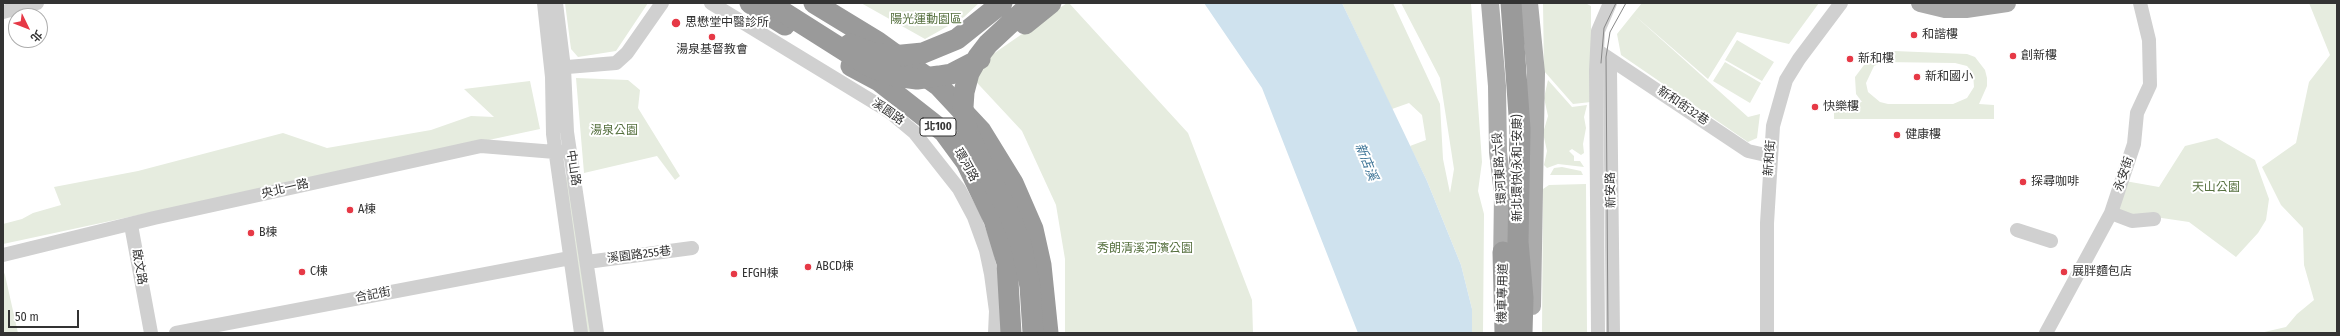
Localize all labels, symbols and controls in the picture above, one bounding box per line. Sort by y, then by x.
north arrow [8,8,48,48]
park label: 陽光運動園區 [890,13,962,27]
place label: 思懋堂中醫診所 [685,16,769,30]
marker: 思懋堂中醫診所 [670,17,682,29]
text: 北 [28,27,45,44]
place label: 和諧樓 [1922,28,1958,42]
marker: 和諧樓 [1909,30,1919,40]
marker: 湯泉基督教會 [707,32,717,42]
place label: 湯泉基督教會 [676,43,748,57]
place label: 創新樓 [2021,49,2057,63]
marker: 創新樓 [2008,51,2018,61]
place label: 新和樓 [1858,52,1894,66]
marker: 新和樓 [1845,54,1855,64]
place label: 新和國小 [1925,70,1973,84]
marker: 新和國小 [1912,72,1922,82]
street label: 新和街32巷 [1655,84,1711,128]
street label: 溪園路 [869,96,907,128]
place label: 快樂樓 [1823,100,1859,114]
marker: 快樂樓 [1810,102,1820,112]
street label: 新北環快(永和-安康) [1511,114,1525,222]
road number: 北100 [920,118,956,136]
park label: 湯泉公園 [590,124,638,138]
place label: 健康樓 [1905,128,1941,142]
marker: 健康樓 [1892,130,1902,140]
street label: 環河東路六段 [1490,132,1510,204]
street label: 新和街 [1762,140,1778,176]
water label: 新店溪 [1351,141,1381,183]
street label: 環河路 [951,146,981,184]
street label: 中山路 [563,149,583,187]
street label: 永安街 [2111,155,2137,193]
street label: 新安路 [1603,172,1619,208]
place label: 探尋咖啡 [2031,175,2079,189]
street label: 央北一路 [260,177,310,201]
marker: 探尋咖啡 [2018,177,2028,187]
park label: 天山公園 [2192,181,2240,195]
place label: A棟 [358,203,376,217]
marker: A棟 [345,205,355,215]
place label: B棟 [259,226,278,240]
marker: B棟 [246,228,256,238]
park label: 秀朗清溪河濱公園 [1097,242,1193,256]
street label: 溪園路255巷 [606,244,672,266]
street label: 啟文路 [129,248,149,286]
place label: ABCD棟 [816,260,854,274]
marker: ABCD棟 [803,262,813,272]
street label: 機車專用道 [1495,263,1511,323]
place label: C棟 [310,265,328,279]
place label: 展胖麵包店 [2072,265,2132,279]
marker: C棟 [297,267,307,277]
place label: EFGH棟 [742,267,779,281]
marker: 展胖麵包店 [2059,267,2069,277]
marker: EFGH棟 [729,269,739,279]
street label: 合記街 [354,284,392,306]
scale bar [10,302,81,328]
text: 50 m [15,310,39,324]

